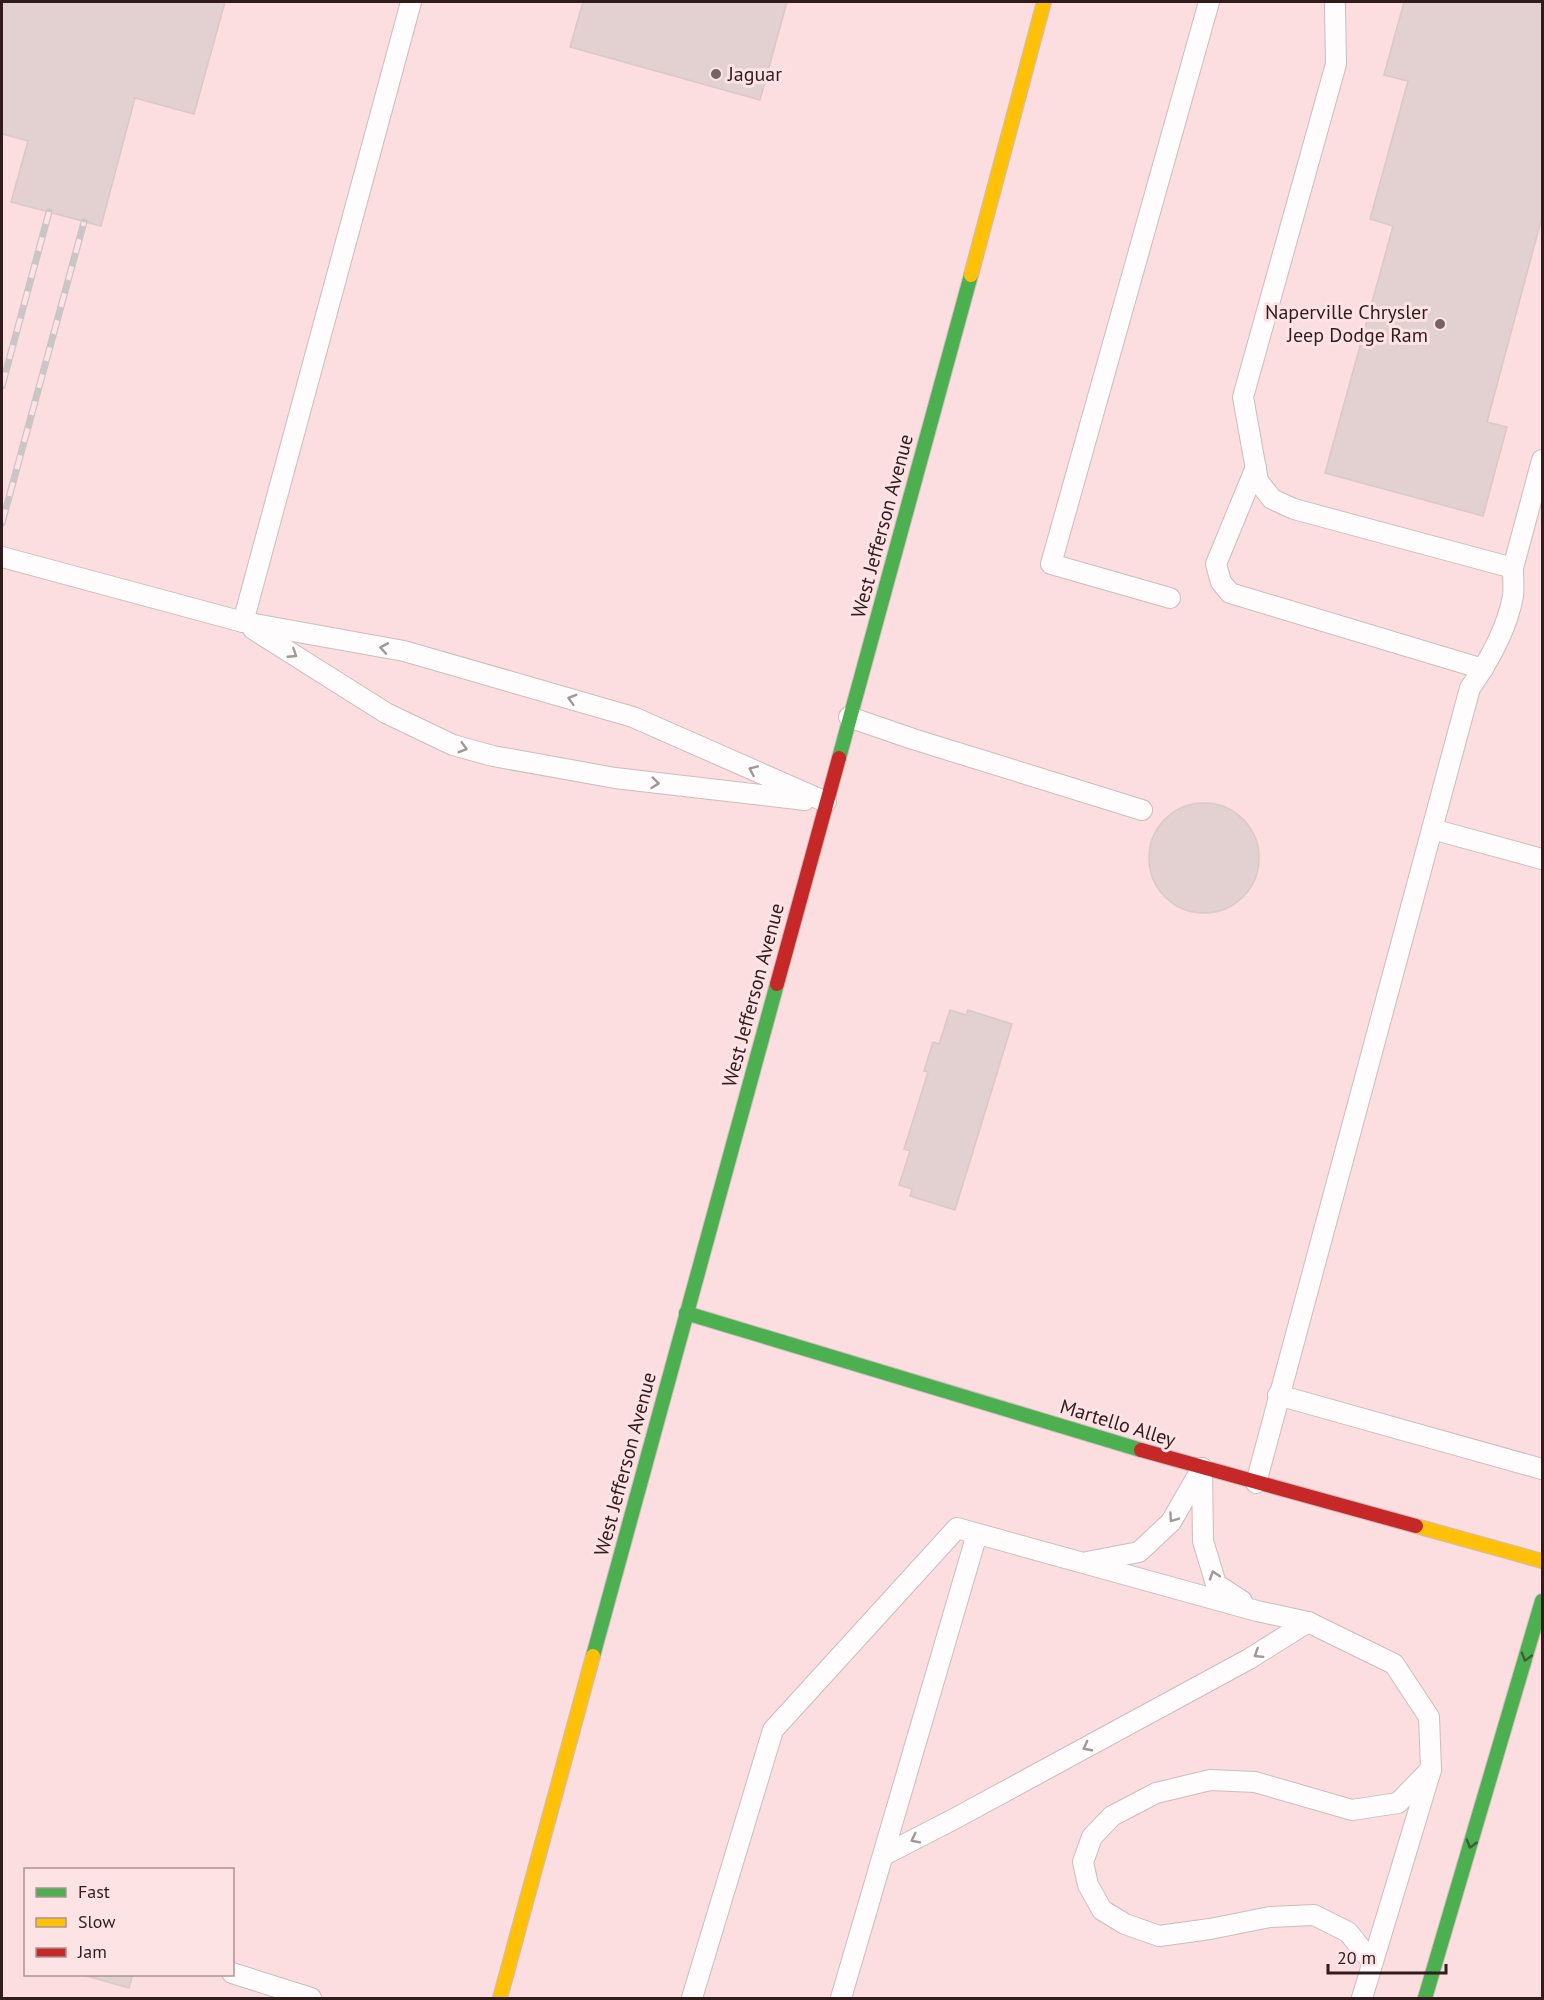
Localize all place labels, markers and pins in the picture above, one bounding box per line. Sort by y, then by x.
place label: Jaguar [727,61,782,87]
marker: Jaguar [709,67,723,81]
place label: Naperville Chrysler Jeep Dodge Ram [1265,299,1428,348]
marker: Naperville Chrysler Jeep Dodge Ram [1433,317,1447,331]

